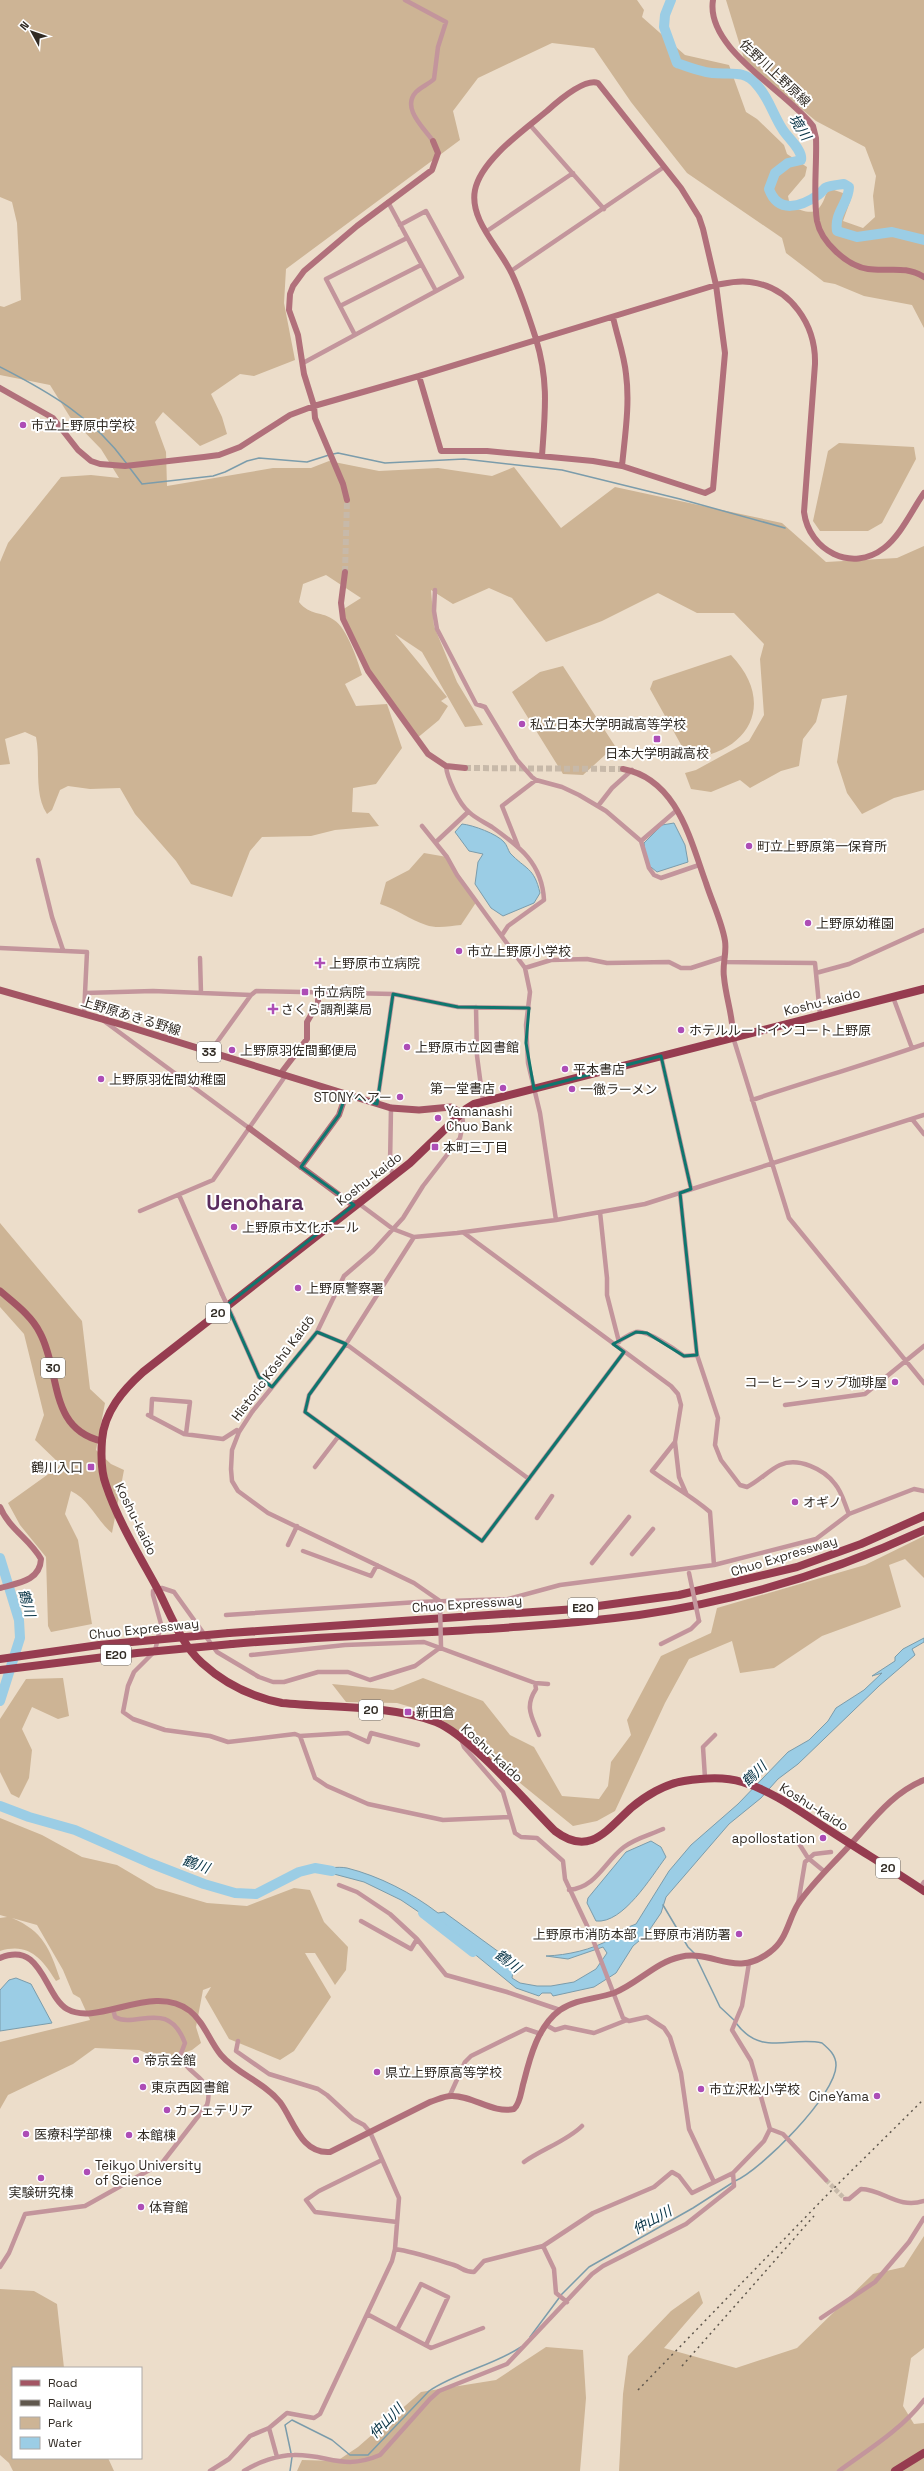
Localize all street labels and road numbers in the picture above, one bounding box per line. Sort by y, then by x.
street label: 佐野川上野原線 [736,36,814,110]
street label: Koshu-kaido [782,984,862,1020]
street label: 上野原あきる野線 [79,993,183,1039]
road number: 33 [197,1042,221,1062]
street label: Koshu-kaido [333,1148,405,1210]
road number: 20 [206,1303,230,1323]
street label: Historic Kōshū Kaidō [228,1312,318,1424]
road number: 30 [41,1358,65,1378]
street label: Koshu-kaido [111,1480,161,1558]
street label: Chuo Expressway [729,1532,839,1580]
street label: Chuo Expressway [411,1592,523,1616]
road number: E20 [568,1598,598,1618]
street label: Chuo Expressway [88,1615,200,1643]
road number: E20 [101,1645,131,1665]
road number: 20 [359,1700,383,1720]
street label: Koshu-kaido [458,1720,526,1786]
street label: Koshu-kaido [776,1779,852,1835]
road number: 20 [876,1858,900,1878]

